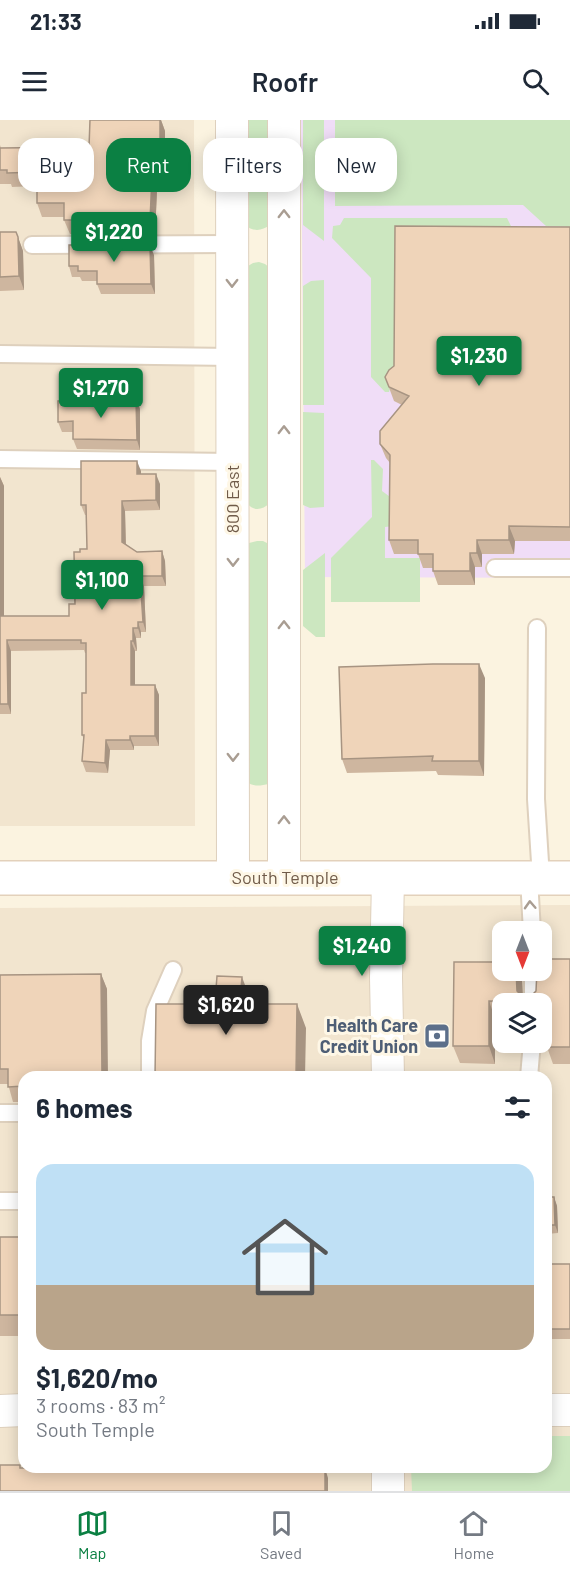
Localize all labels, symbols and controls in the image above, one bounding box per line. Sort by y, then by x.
text: 21:33 [30,8,82,34]
icon: menu [18,65,51,98]
text: Roofr [252,65,318,97]
icon: search [519,65,552,98]
chip: Buy [18,138,94,192]
chip: Rent [106,138,191,192]
chip: Filters [203,138,303,192]
chip: New [315,138,397,192]
one-way arrow [278,209,290,218]
pin: $1,220 [65,212,163,263]
text: $1,220 [85,219,143,243]
one-way arrow [226,279,238,288]
pin: $1,230 [430,336,528,387]
text: $1,230 [451,343,507,367]
pin: $1,270 [52,368,150,419]
text: $1,270 [73,375,129,399]
one-way arrow [278,425,290,434]
street label: 800 East [221,465,243,533]
one-way arrow [227,558,239,567]
pin: $1,100 [53,560,151,611]
text: $1,100 [75,567,129,591]
one-way arrow [278,620,290,629]
one-way arrow [227,753,239,762]
one-way arrow [278,815,290,824]
street label: South Temple [232,866,338,888]
one-way arrow [524,900,537,909]
north arrow [492,921,552,981]
map controls [492,921,552,1053]
pin: $1,240 [313,926,411,977]
text: $1,240 [333,933,391,957]
pin: $1,620 [177,985,275,1036]
text: $1,620 [197,992,255,1016]
button: layers [492,993,552,1053]
place label: Health Care Credit Union [320,1014,418,1057]
bank icon: Health Care Credit Union [422,1021,452,1051]
icon: filters [501,1091,534,1124]
text: 6 homes [36,1092,133,1123]
icon: home [231,1203,339,1311]
text: $1,620/mo [36,1362,158,1393]
text: 3 rooms · 83 m² [36,1393,165,1417]
text: South Temple [36,1417,155,1441]
tab: Map [76,1507,109,1562]
tab: Saved [260,1507,302,1562]
tab: Home [453,1507,494,1562]

